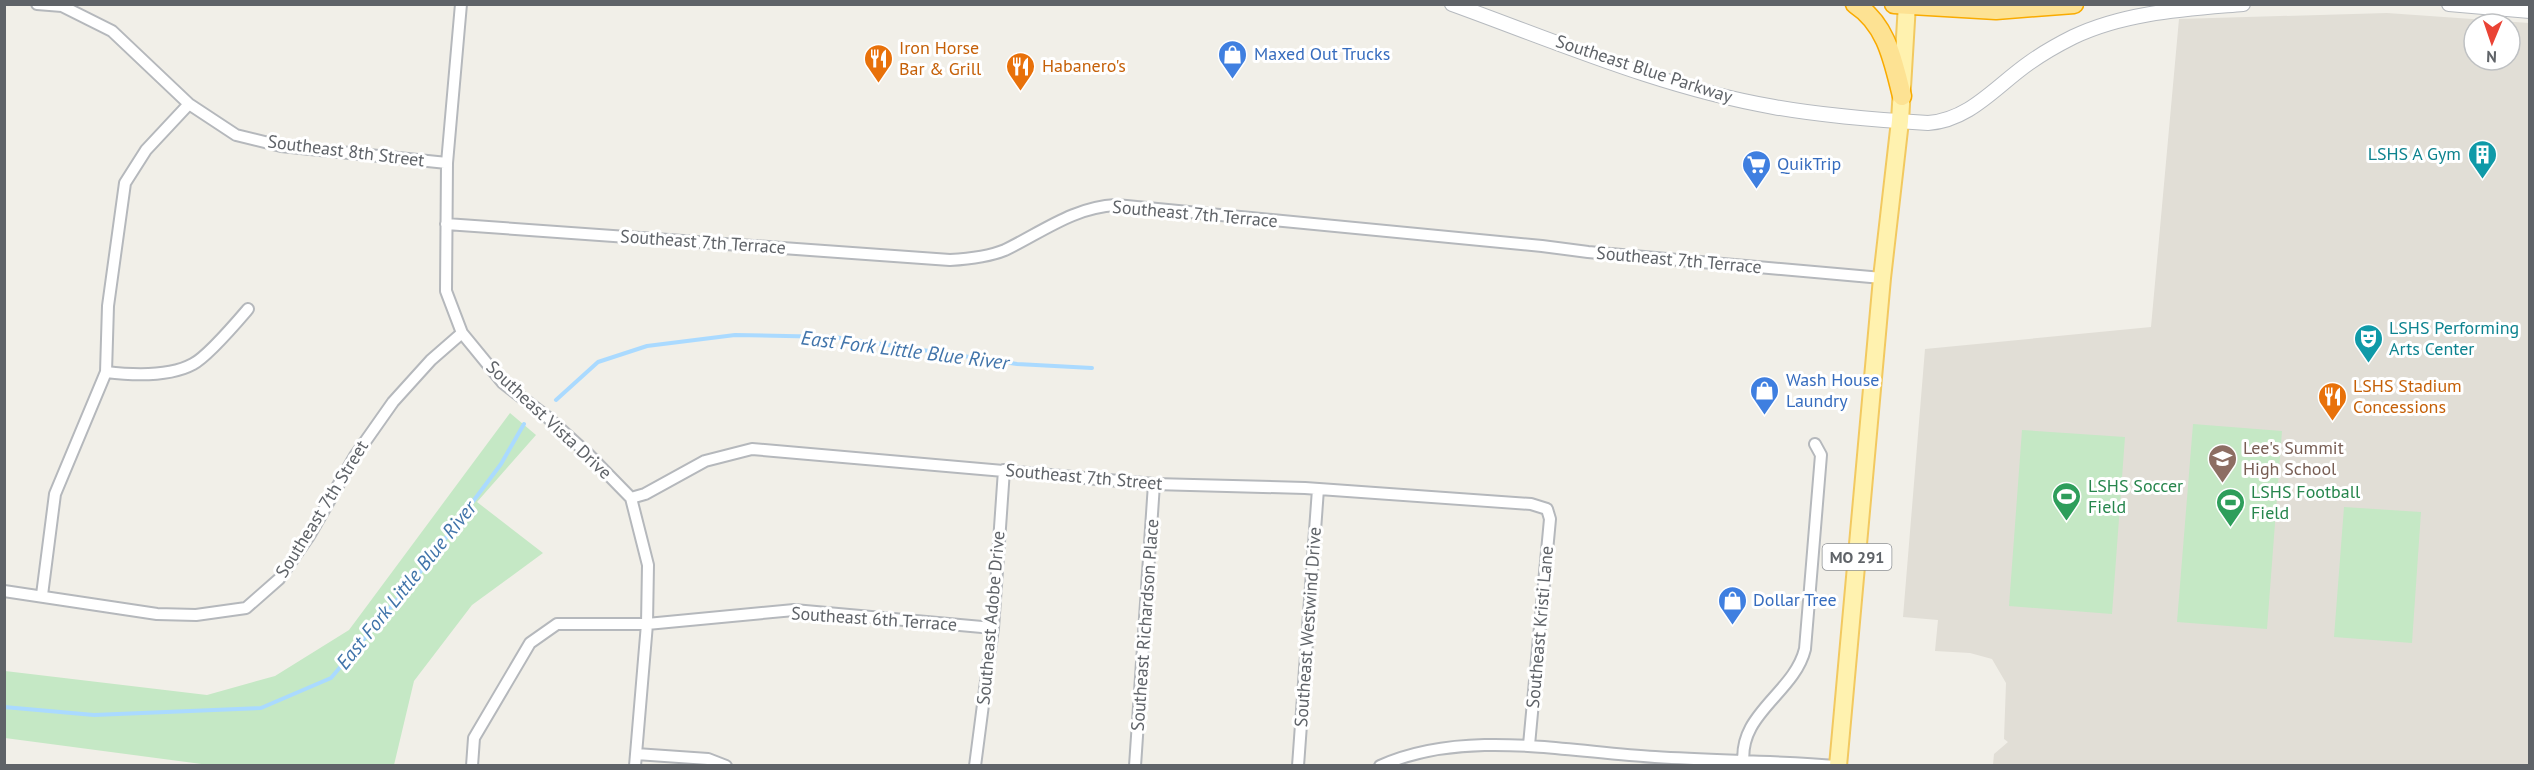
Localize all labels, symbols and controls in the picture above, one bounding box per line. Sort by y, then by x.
north arrow [2462,12,2522,72]
street label: Southeast Blue Parkway [1553,29,1736,108]
place label: Iron Horse Bar & Grill [899,36,982,80]
shop icon: Maxed Out Trucks [1217,38,1249,80]
restaurant icon: Iron Horse Bar & Grill [862,42,894,84]
place label: Maxed Out Trucks [1254,42,1390,65]
text: N [2486,47,2497,67]
restaurant icon: Habanero's [1005,50,1037,92]
place label: Habanero's [1042,54,1126,77]
street label: Southeast 8th Street [266,129,426,172]
building icon: LSHS A Gym [2466,138,2498,180]
place label: LSHS A Gym [2368,142,2461,165]
supermarket icon: QuikTrip [1740,148,1772,190]
place label: QuikTrip [1777,152,1841,175]
street label: Southeast 7th Terrace [1111,195,1279,232]
street label: Southeast 7th Terrace [620,224,787,259]
street label: Southeast 7th Terrace [1595,241,1763,278]
place label: LSHS Performing Arts Center [2389,316,2519,360]
theatre icon: LSHS Performing Arts Center [2352,322,2384,364]
water label: East Fork Little Blue River [800,324,1012,376]
street label: Southeast Vista Drive [482,355,617,484]
place label: Wash House Laundry [1786,368,1880,412]
shop icon: Wash House Laundry [1749,374,1781,416]
place label: LSHS Stadium Concessions [2353,374,2462,418]
restaurant icon: LSHS Stadium Concessions [2316,380,2348,422]
street label: Southeast 7th Street [270,436,373,582]
place label: Lee's Summit High School [2243,436,2344,480]
school or university icon: Lee's Summit High School [2206,442,2238,484]
street label: Southeast 7th Street [1005,458,1164,495]
place label: LSHS Soccer Field [2088,474,2183,518]
sports icon: LSHS Soccer Field [2051,480,2083,522]
place label: LSHS Football Field [2251,480,2361,524]
sports icon: LSHS Football Field [2214,486,2246,528]
water label: East Fork Little Blue River [330,494,483,674]
street label: Southeast Richardson Place [1126,518,1163,732]
street label: Southeast Westwind Drive [1289,526,1326,728]
street label: Southeast Adobe Drive [971,530,1010,706]
road number: MO 291 [1822,544,1892,570]
street label: Southeast Kristi Lane [1521,545,1558,709]
shop icon: Dollar Tree [1716,584,1748,626]
place label: Dollar Tree [1753,588,1837,611]
street label: Southeast 6th Terrace [790,601,958,636]

